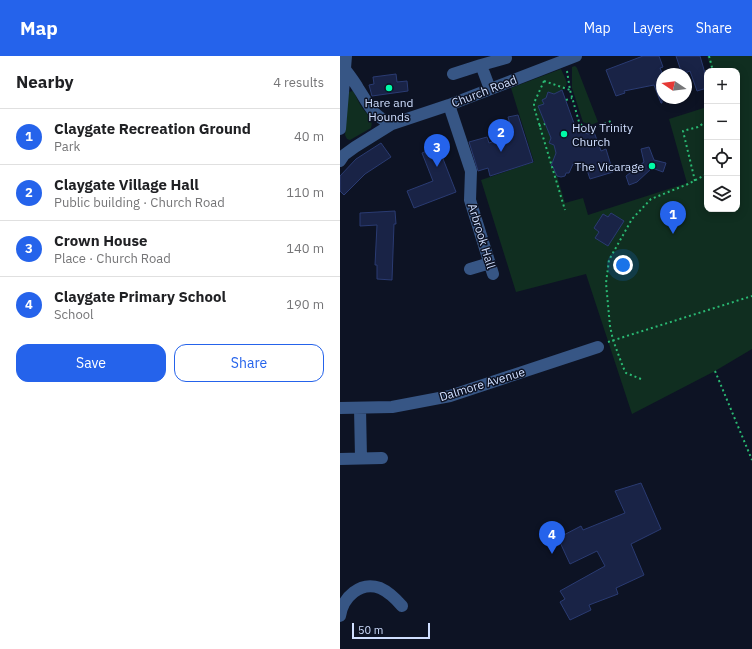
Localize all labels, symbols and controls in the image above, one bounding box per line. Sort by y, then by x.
text: Map [20,16,58,40]
text: Map [584,19,611,37]
text: Layers [633,19,674,37]
text: Share [696,19,732,37]
north arrow [656,68,692,104]
map controls [704,68,740,212]
button: + [704,68,740,104]
text: Nearby [16,71,74,93]
street label: Church Road [449,72,519,110]
text: 4 results [273,74,324,91]
marker: Hare and Hounds [384,83,394,93]
place label: Hare and Hounds [365,95,413,124]
button: − [704,104,740,140]
text: Claygate Recreation Ground [54,119,251,138]
pin: 2 [488,119,514,152]
place label: Holy Trinity Church [572,120,633,149]
text: 1 [25,128,33,145]
text: 40 m [294,128,324,145]
marker: Holy Trinity Church [559,129,569,139]
pin: 3 [424,134,450,167]
text: Park [54,138,80,155]
button: locate [704,140,740,176]
place label: The Vicarage [575,159,644,174]
marker: The Vicarage [647,161,657,171]
text: Claygate Village Hall [54,175,199,194]
button: layers [704,176,740,212]
text: 2 [25,184,33,201]
text: 110 m [286,184,324,201]
text: Public building · Church Road [54,194,225,211]
pin: 1 [660,201,686,234]
street label: Arbrook Hall [465,202,499,270]
text: Crown House [54,231,147,250]
text: 3 [25,240,33,257]
text: 140 m [286,240,324,257]
text: Place · Church Road [54,250,171,267]
your location [613,255,633,275]
text: Claygate Primary School [54,287,226,306]
text: 4 [25,296,33,313]
text: 190 m [286,296,324,313]
text: School [54,306,94,323]
button: Save [16,344,166,382]
button: Share [174,344,324,382]
street label: Dalmore Avenue [437,364,527,404]
pin: 4 [539,521,565,554]
scale bar [352,621,430,640]
text: 50 m [358,623,383,637]

